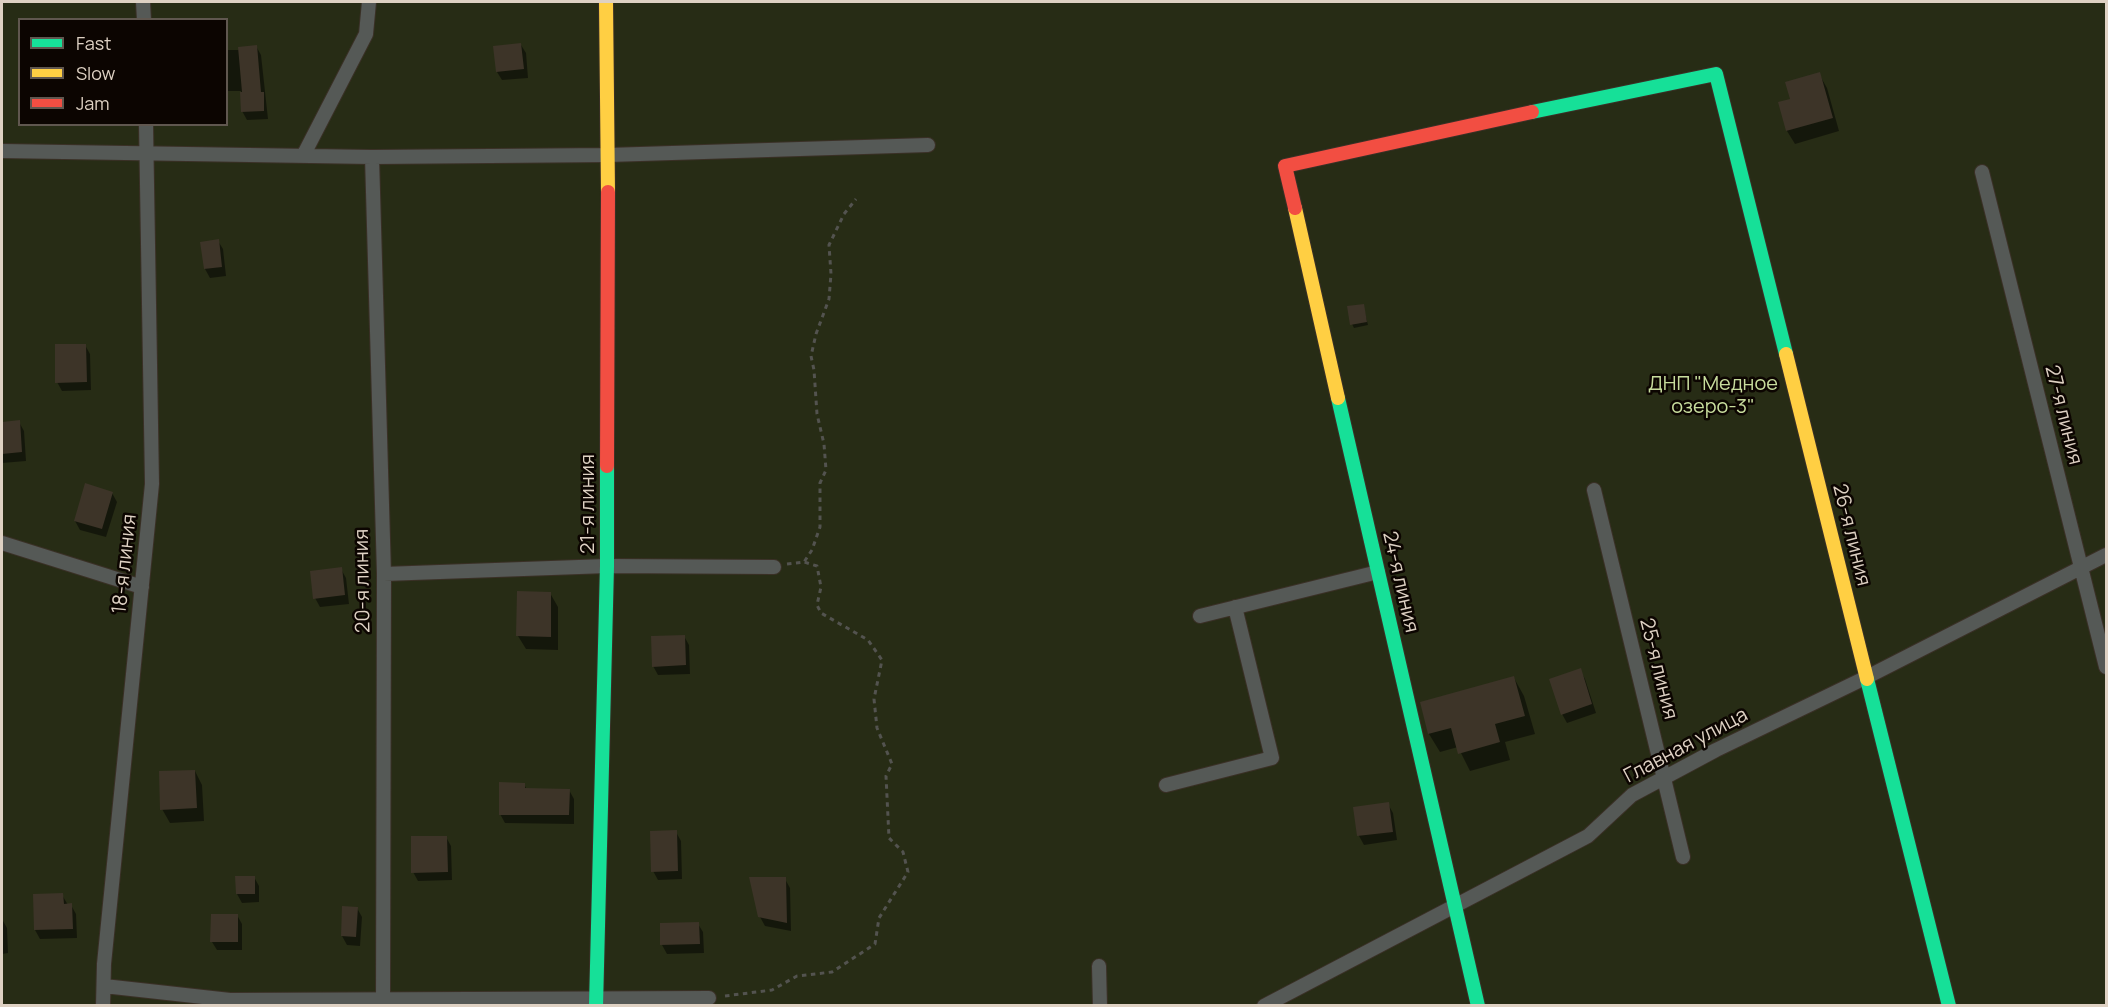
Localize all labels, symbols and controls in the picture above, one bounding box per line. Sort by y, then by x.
legend [18,18,228,126]
text: Fast [76,31,111,55]
text: Slow [76,61,115,85]
text: Jam [76,91,110,115]
street label: 27-я линия [2039,363,2087,467]
park label: ДНП "Медное озеро-3" [1648,372,1778,419]
street label: 21-я линия [576,454,600,554]
street label: 26-я линия [1827,481,1875,589]
street label: 18-я линия [108,513,142,615]
street label: 20-я линия [350,529,376,633]
street label: 24-я линия [1377,529,1423,635]
street label: 25-я линия [1634,616,1682,722]
street label: Главная улица [1620,703,1752,789]

